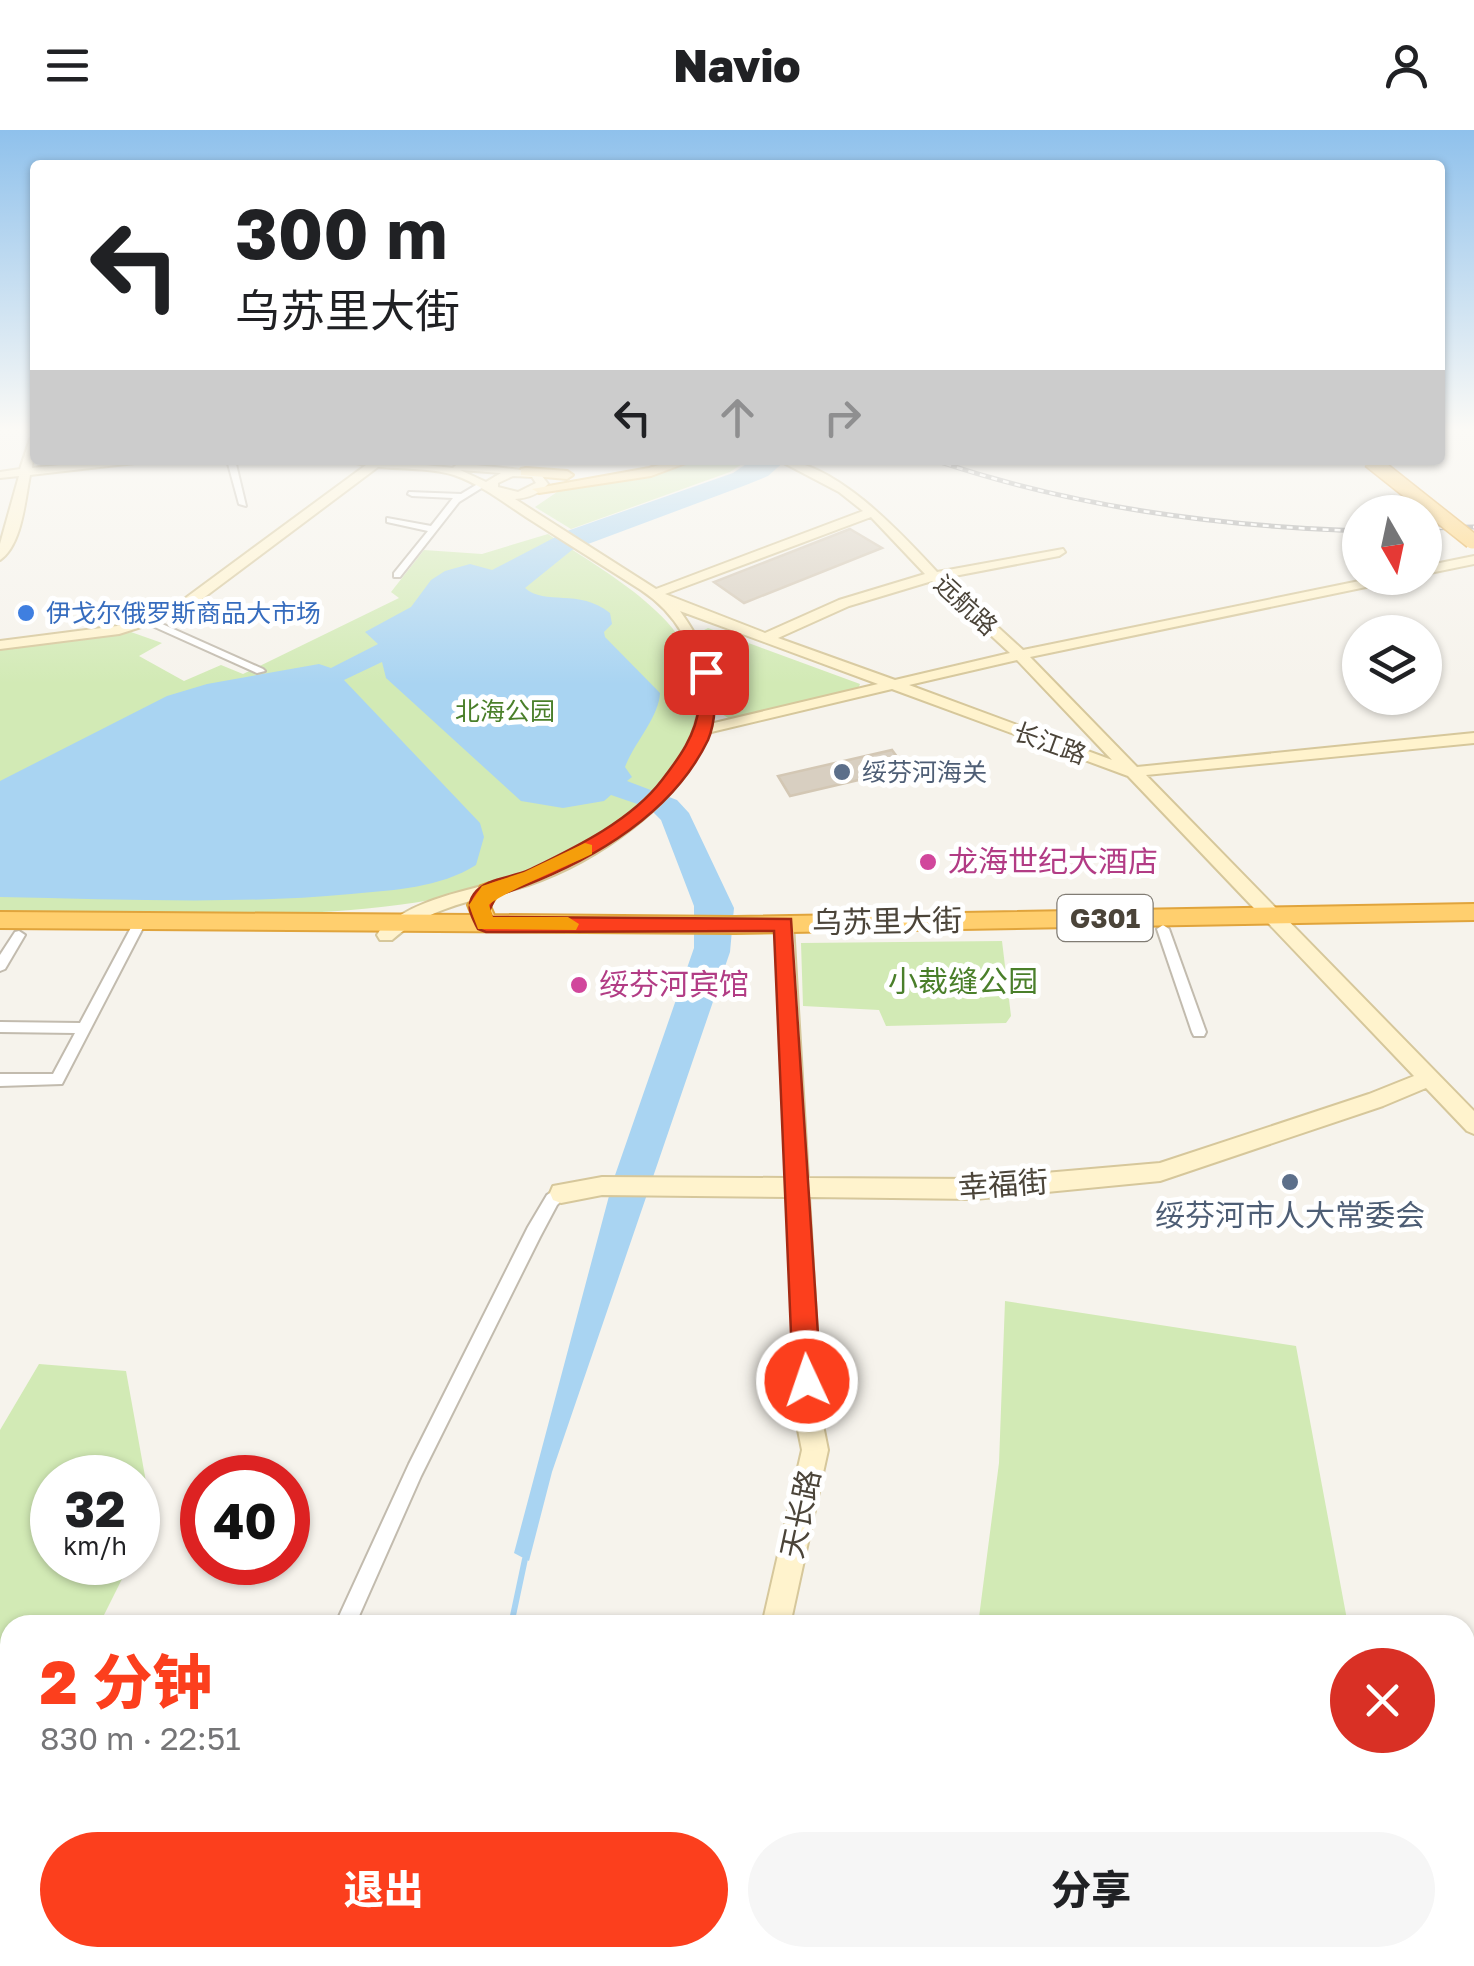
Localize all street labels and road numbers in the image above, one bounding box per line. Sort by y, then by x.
street label: 远航路 [928,568,1004,642]
street label: 长江路 [1010,715,1091,770]
road number: G301 [1058,895,1152,941]
street label: 乌苏里大街 [812,902,962,940]
street label: 幸福街 [957,1163,1049,1205]
street label: 天长路 [773,1466,827,1562]

